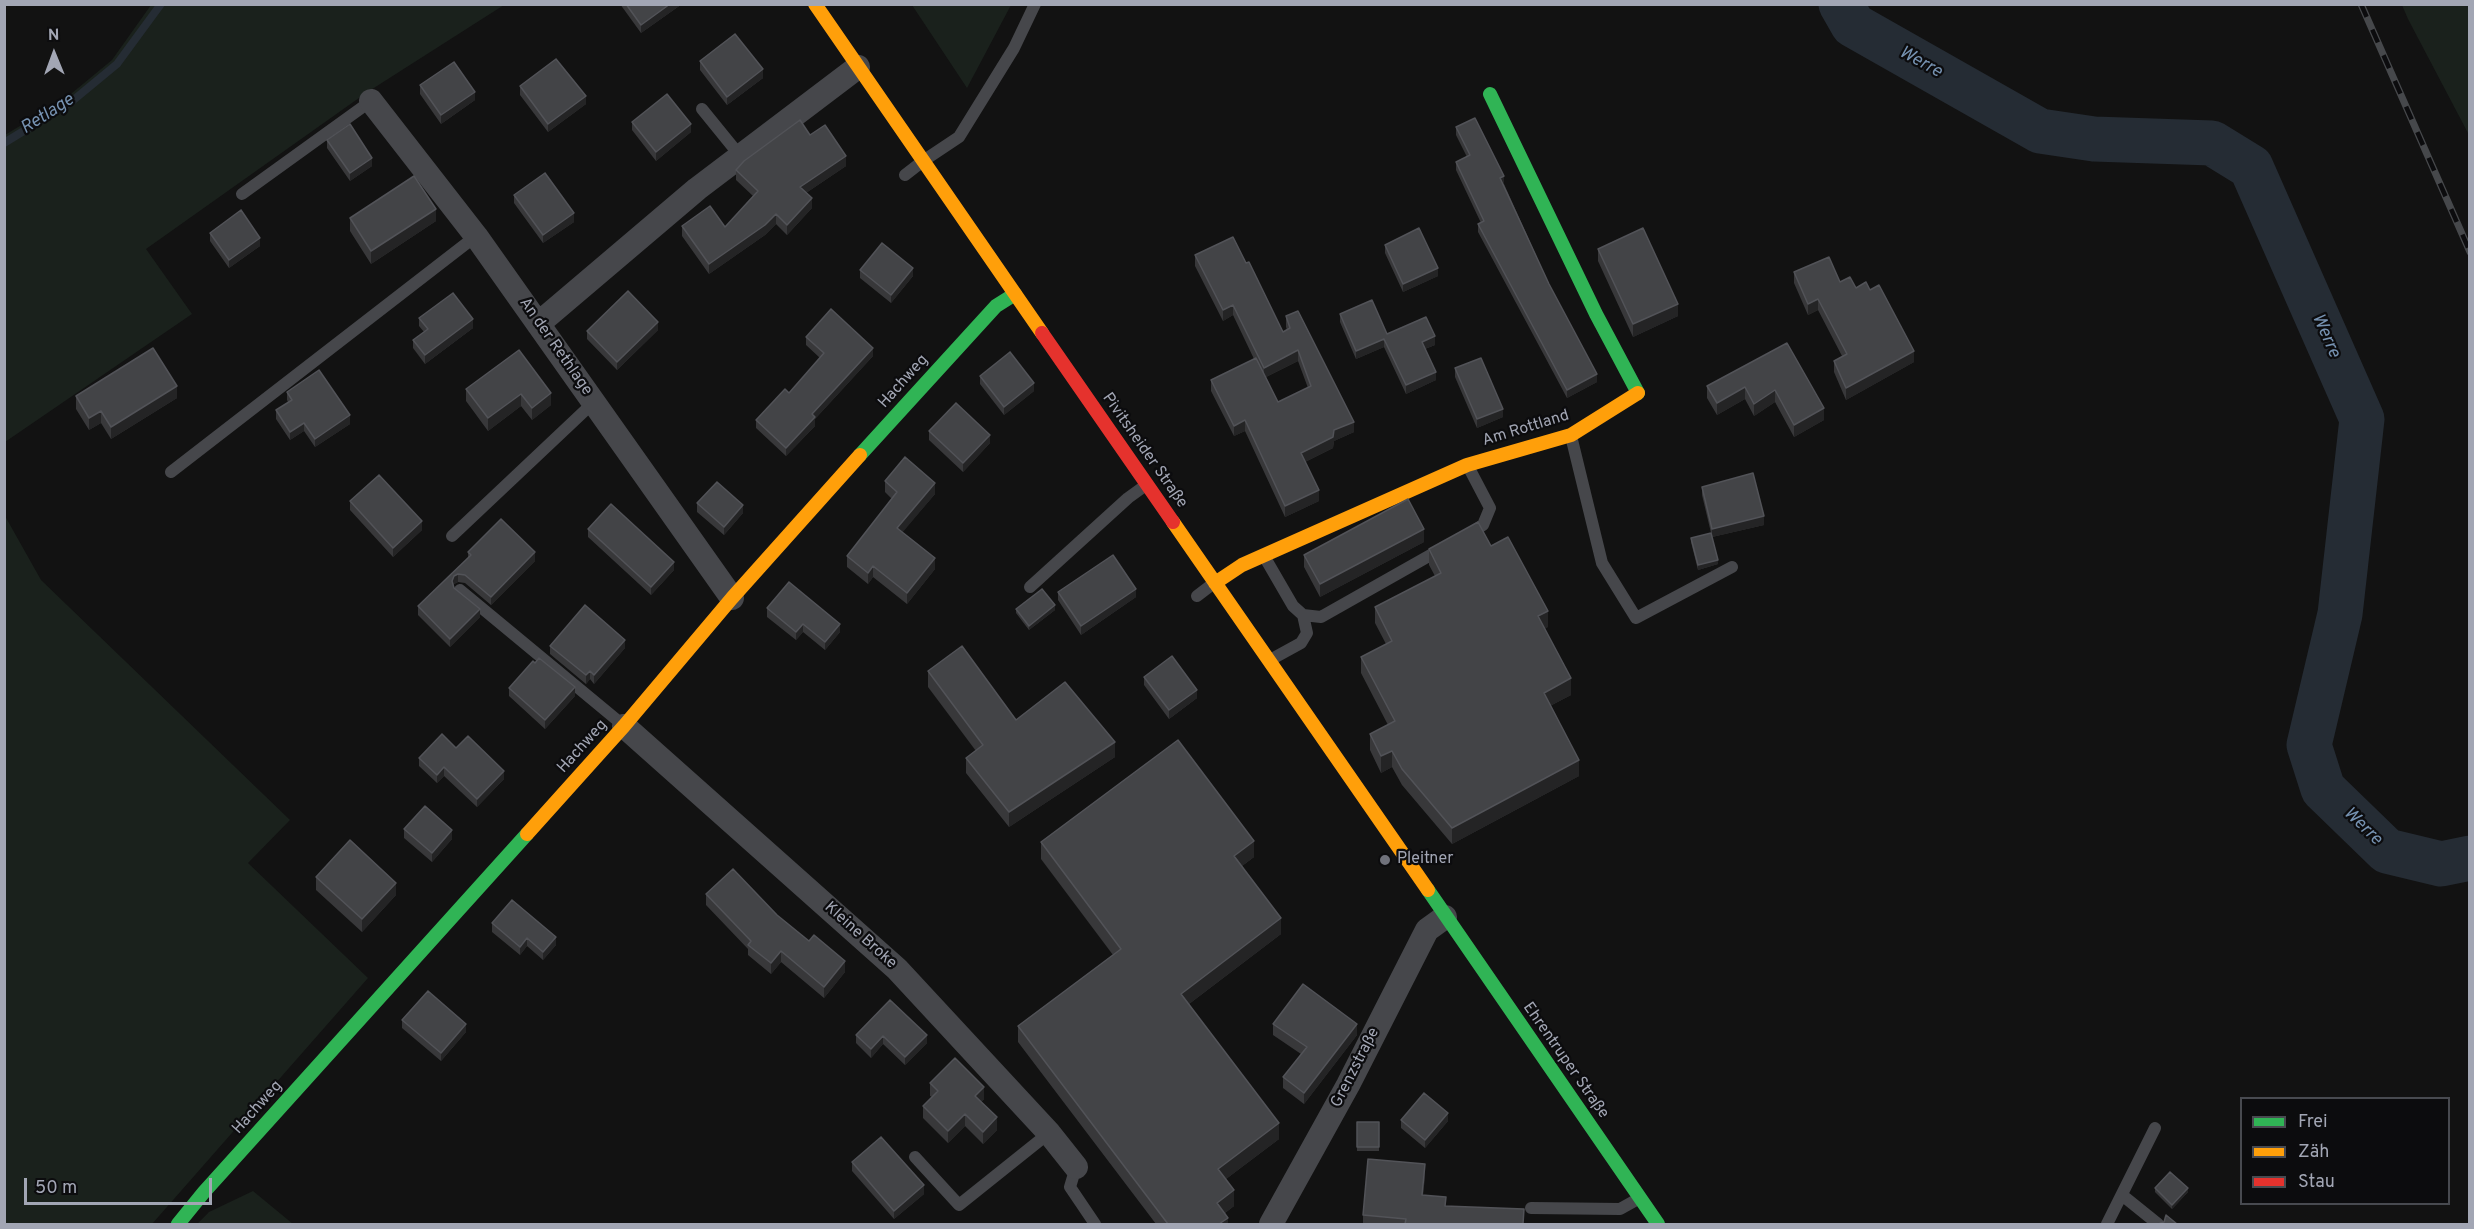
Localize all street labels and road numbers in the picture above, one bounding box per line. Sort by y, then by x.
street label: An der Rethlage [514,294,596,400]
street label: Hachweg [875,351,933,413]
street label: Pivitsheider Straße [1097,390,1191,512]
street label: Am Rottland [1480,407,1572,451]
street label: Hachweg [554,716,612,778]
street label: Kleine Broke [820,898,900,974]
street label: Ehrentruper Straße [1518,999,1612,1123]
street label: Grenzstraße [1328,1025,1384,1111]
street label: Hachweg [229,1077,287,1139]

